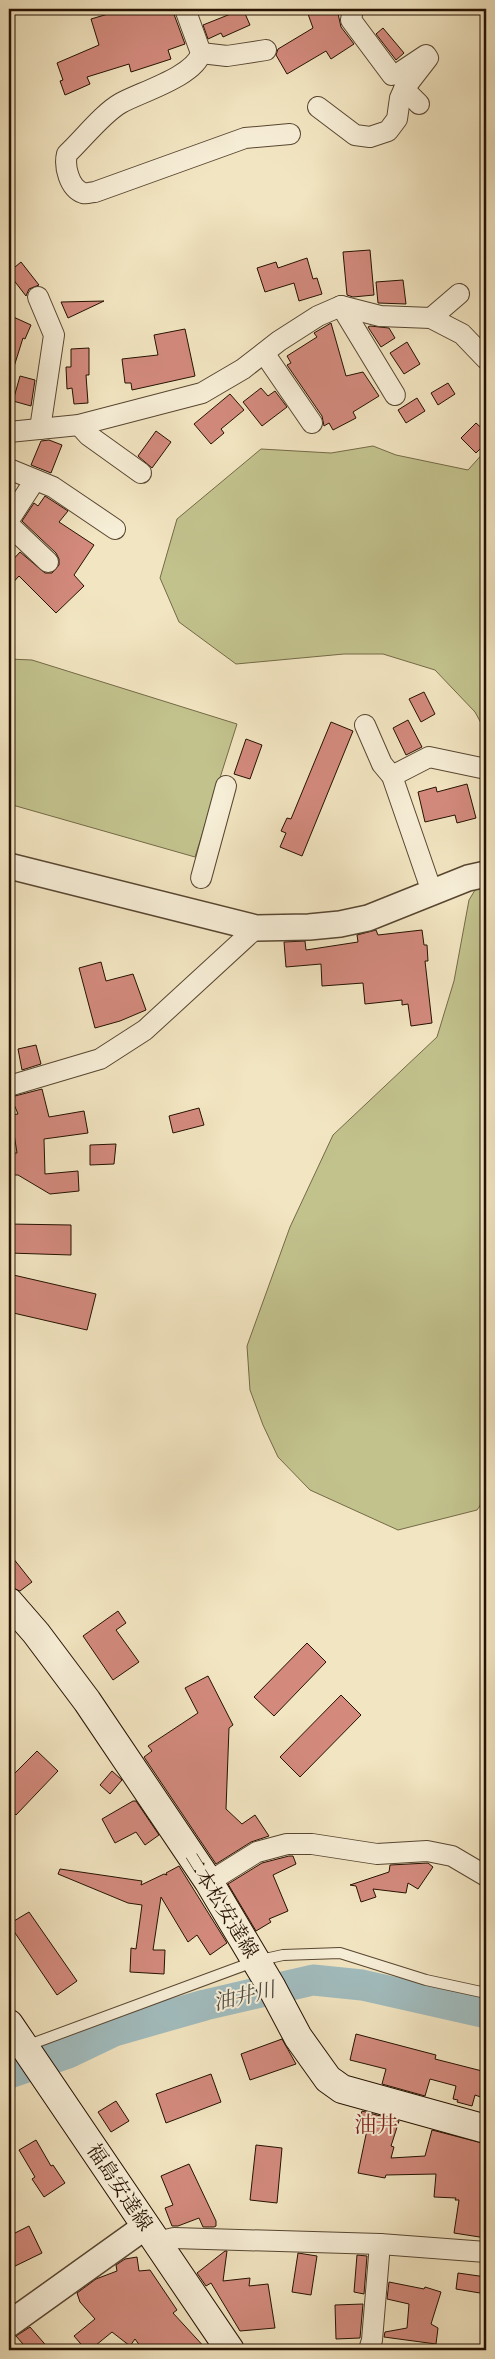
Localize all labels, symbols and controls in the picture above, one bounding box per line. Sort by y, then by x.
street label: 二本松安達線 [178,1848,263,1963]
water label: 油井川 [211,1977,280,2018]
district label: 油井 [354,2112,398,2140]
street label: 福島安達線 [80,2139,157,2236]

